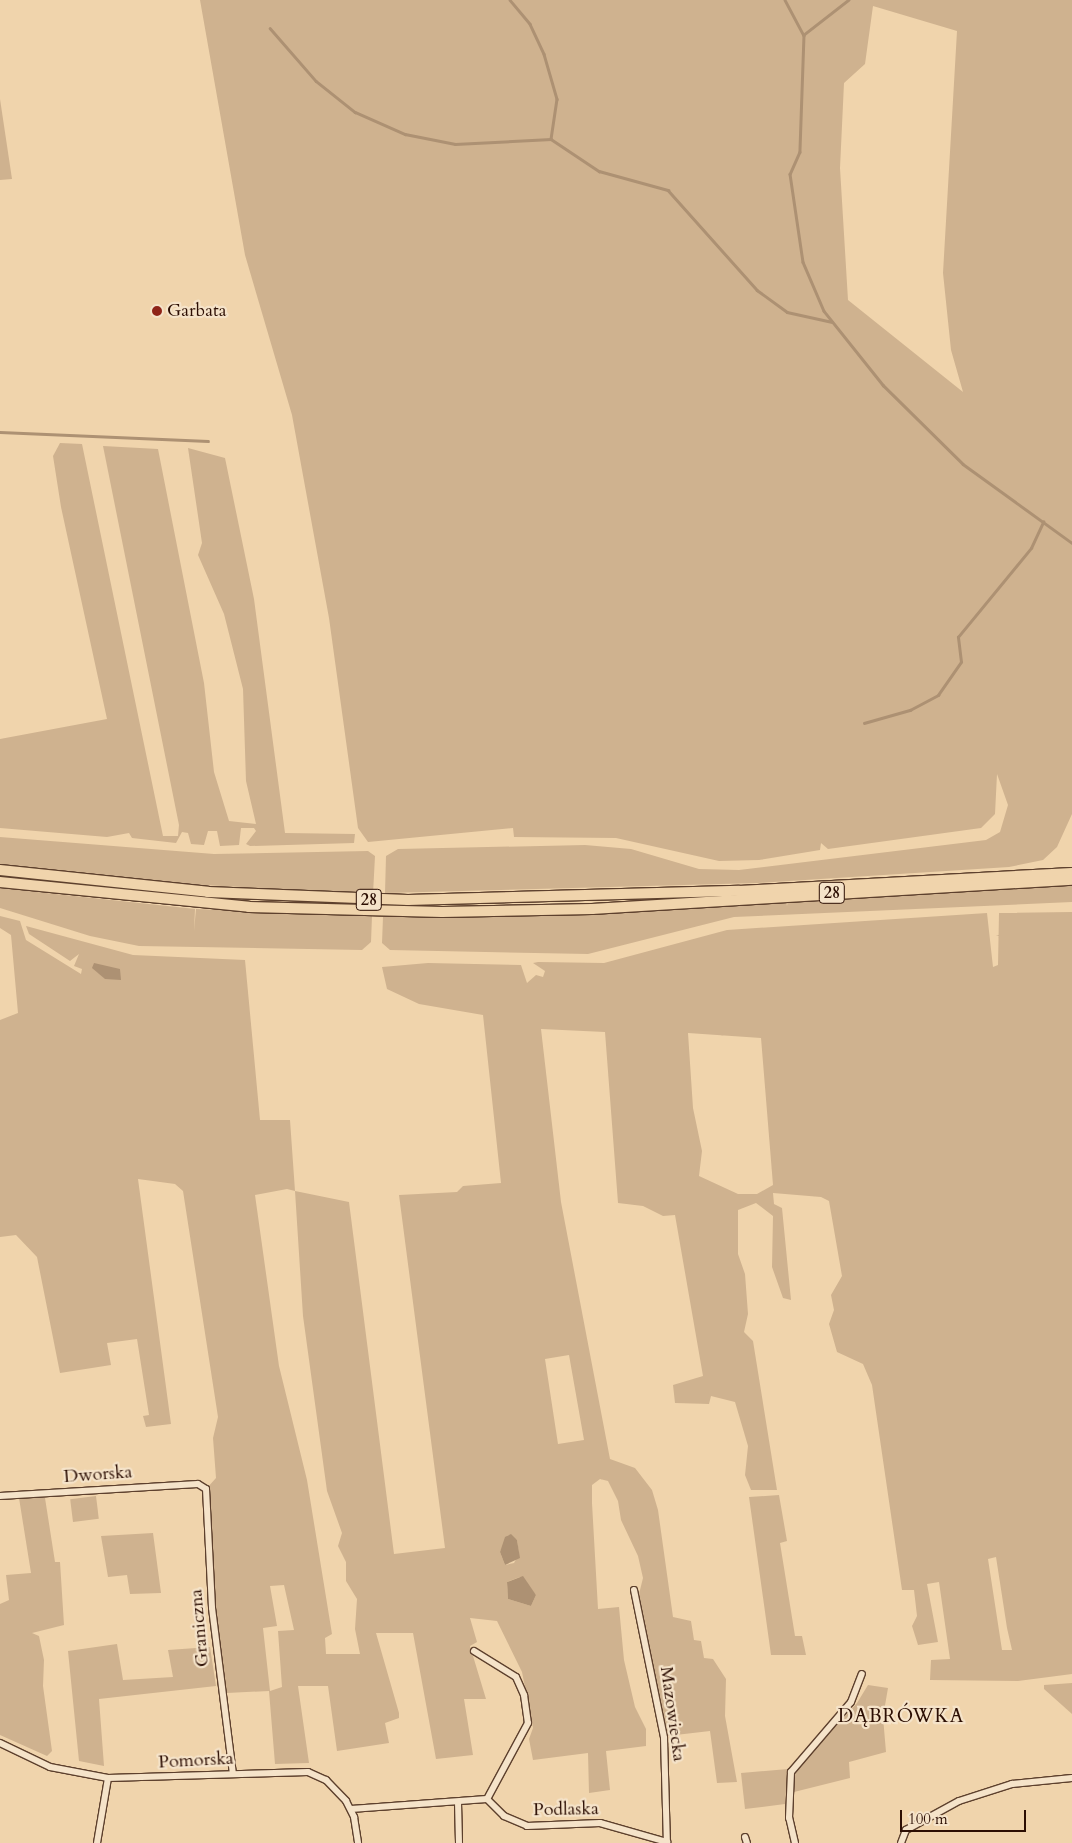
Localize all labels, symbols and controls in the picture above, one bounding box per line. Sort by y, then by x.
place label: Garbata [167,300,226,322]
marker: Garbata [151,305,163,317]
road number: 28 [818,880,846,906]
road number: 28 [355,886,383,914]
street label: Dworska [63,1462,133,1488]
street label: Graniczna [186,1588,214,1668]
street label: Mazowiecka [655,1665,689,1763]
district label: DĄBRÓWKA [837,1706,965,1728]
street label: Pomorska [158,1748,234,1774]
street label: Podlaska [533,1799,599,1821]
scale bar [902,1800,1028,1832]
text: 100 m [908,1809,948,1829]

